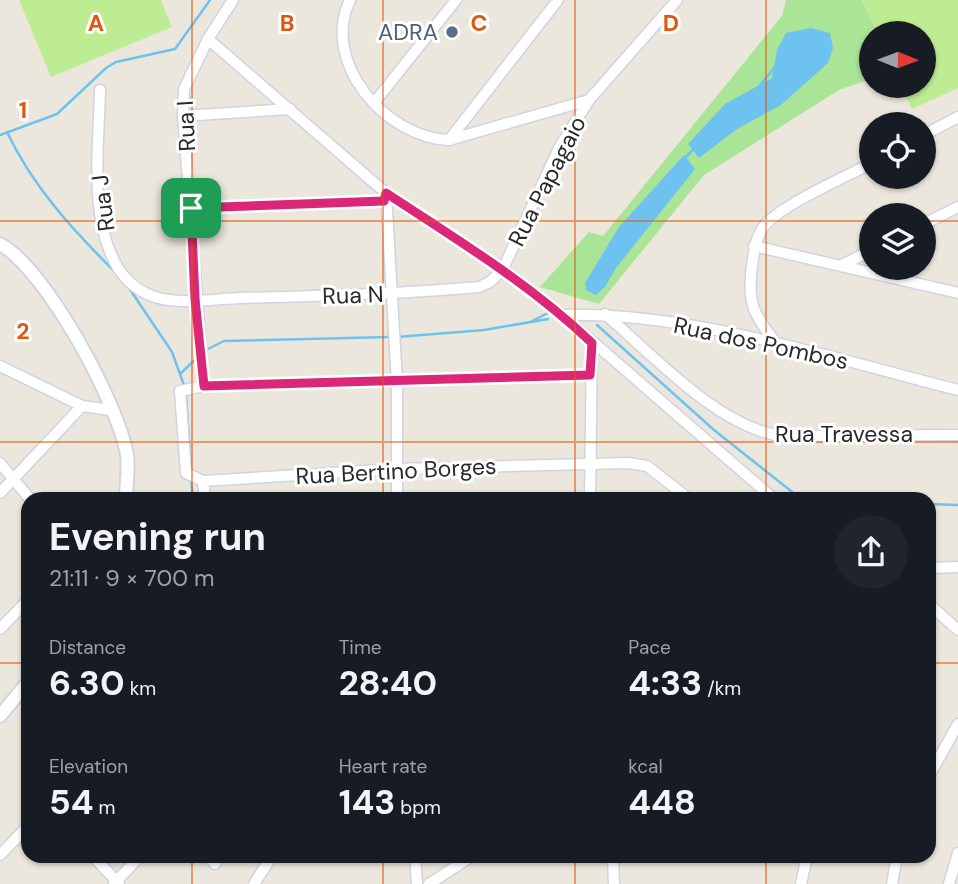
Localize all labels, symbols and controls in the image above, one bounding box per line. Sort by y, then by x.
text: A [88,8,104,38]
text: B [280,8,294,38]
text: C [471,8,487,38]
text: D [663,8,679,38]
place label: ADRA [378,17,438,47]
north arrow [859,21,936,98]
map controls [859,21,936,280]
marker: ADRA [444,24,460,40]
text: 1 [19,95,27,125]
street label: Rua I [170,100,202,152]
street label: Rua Papagaio [501,111,593,251]
button: locate [859,112,936,189]
street label: Rua J [85,173,121,233]
pin [161,178,221,238]
icon: arrive [172,189,210,227]
button: layers [859,203,936,280]
street label: Rua N [322,279,384,311]
street label: Rua dos Pombos [671,310,851,376]
text: 2 [16,316,30,346]
street label: Rua Travessa [775,419,913,449]
street label: Rua Bertino Borges [295,451,497,491]
text: Evening run [49,512,266,562]
button: share [834,515,908,589]
text: 21:11 · 9 × 700 m [49,563,215,593]
text: Distance [49,635,126,660]
text: Time [339,635,382,660]
text: Pace [628,635,671,660]
text: 6.30 [49,660,125,706]
text: 28:40 [339,660,437,706]
text: 4:33 [628,660,702,706]
text: km [125,676,156,701]
text: /km [702,676,741,701]
text: Elevation [49,754,128,779]
text: Heart rate [339,754,427,779]
text: kcal [628,754,663,779]
text: 54 [49,779,94,825]
text: 143 [339,779,395,825]
text: 448 [628,779,696,825]
text: m [94,795,116,820]
text: bpm [395,795,441,820]

